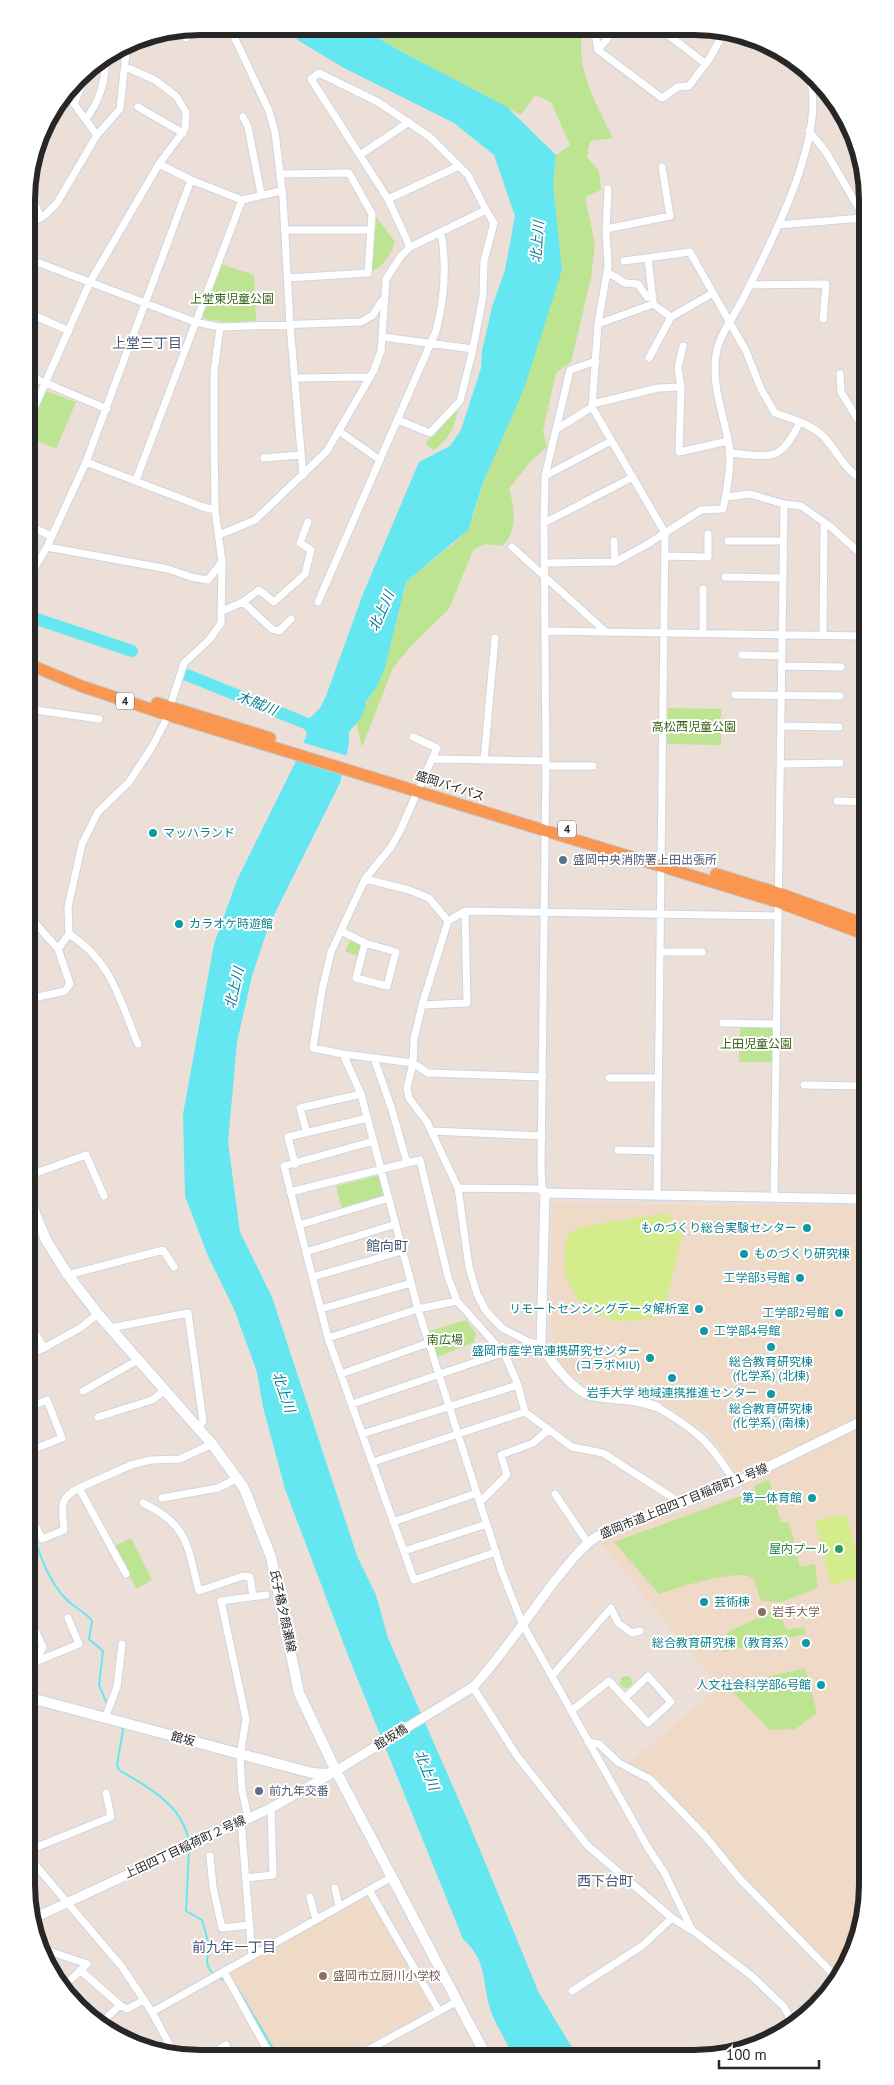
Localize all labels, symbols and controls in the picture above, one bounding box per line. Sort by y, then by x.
water label: 北上川 [527,218,548,264]
park label: 上堂東児童公園 [190,291,274,306]
district label: 上堂三丁目 [112,334,182,352]
water label: 北上川 [364,586,399,634]
water label: 木賊川 [234,687,282,720]
road number: 4 [116,692,134,709]
park label: 高松西児童公園 [652,719,736,734]
street label: 盛岡バイパス [414,767,487,804]
road number: 4 [558,821,576,838]
place label: マッハランド [163,825,235,840]
marker: マッハランド [147,827,159,839]
place label: 盛岡中央消防署上田出張所 [573,852,717,867]
marker: 盛岡中央消防署上田出張所 [557,854,569,866]
place label: カラオケ時遊館 [189,916,273,931]
marker: カラオケ時遊館 [173,918,185,930]
water label: 北上川 [221,964,248,1010]
park label: 上田児童公園 [720,1036,792,1051]
place label: ものづくり総合実験センター [641,1220,797,1235]
marker: ものづくり総合実験センター [801,1222,813,1234]
district label: 館向町 [366,1237,408,1255]
place label: ものづくり研究棟 [754,1246,850,1261]
marker: ものづくり研究棟 [738,1248,750,1260]
place label: 工学部3号館 [723,1270,790,1285]
marker: 工学部3号館 [794,1272,806,1284]
place label: リモートセンシングデータ解析室 [509,1301,689,1316]
marker: リモートセンシングデータ解析室 [693,1303,705,1315]
place label: 工学部2号館 [762,1305,829,1320]
marker: 工学部2号館 [833,1307,845,1319]
place label: 工学部4号館 [714,1323,781,1338]
marker: 工学部4号館 [698,1325,710,1337]
park label: 南広場 [427,1332,463,1347]
marker: 総合教育研究棟 (化学系) (北棟) [765,1341,777,1353]
place label: 盛岡市産学官連携研究センター (コラボMIU) [472,1343,640,1372]
marker: 盛岡市産学官連携研究センター (コラボMIU) [644,1352,656,1364]
place label: 総合教育研究棟 (化学系) (北棟) [729,1354,813,1383]
water label: 北上川 [269,1369,300,1417]
marker: 岩手大学 地域連携推進センター [666,1372,678,1384]
place label: 岩手大学 地域連携推進センター [586,1385,758,1400]
marker: 総合教育研究棟 (化学系) (南棟) [765,1388,777,1400]
place label: 総合教育研究棟 (化学系) (南棟) [729,1401,813,1430]
street label: 盛岡市道上田四丁目稲荷町１号線 [598,1460,770,1541]
place label: 第一体育館 [742,1490,802,1505]
marker: 第一体育館 [806,1492,818,1504]
place label: 屋内プール [769,1541,829,1556]
marker: 屋内プール [833,1543,845,1555]
street label: 氏子橋夕顔瀬線 [267,1568,300,1654]
place label: 芸術棟 [714,1594,750,1609]
marker: 芸術棟 [698,1596,710,1608]
place label: 岩手大学 [772,1604,820,1619]
marker: 岩手大学 [756,1606,768,1618]
place label: 総合教育研究棟（教育系） [652,1635,796,1650]
marker: 総合教育研究棟（教育系） [800,1637,812,1649]
place label: 人文社会科学部6号館 [696,1677,811,1692]
marker: 人文社会科学部6号館 [815,1679,827,1691]
street label: 館坂橋 [371,1721,410,1752]
street label: 館坂 [170,1728,197,1749]
water label: 北上川 [411,1747,444,1795]
place label: 前九年交番 [269,1783,329,1798]
marker: 前九年交番 [253,1785,265,1797]
street label: 上田四丁目稲荷町２号線 [122,1812,248,1881]
district label: 西下台町 [577,1872,633,1890]
district label: 前九年一丁目 [192,1938,276,1956]
place label: 盛岡市立厨川小学校 [333,1968,441,1983]
marker: 盛岡市立厨川小学校 [317,1970,329,1982]
scale bar [719,2038,819,2070]
text: 100 m [726,2045,767,2064]

